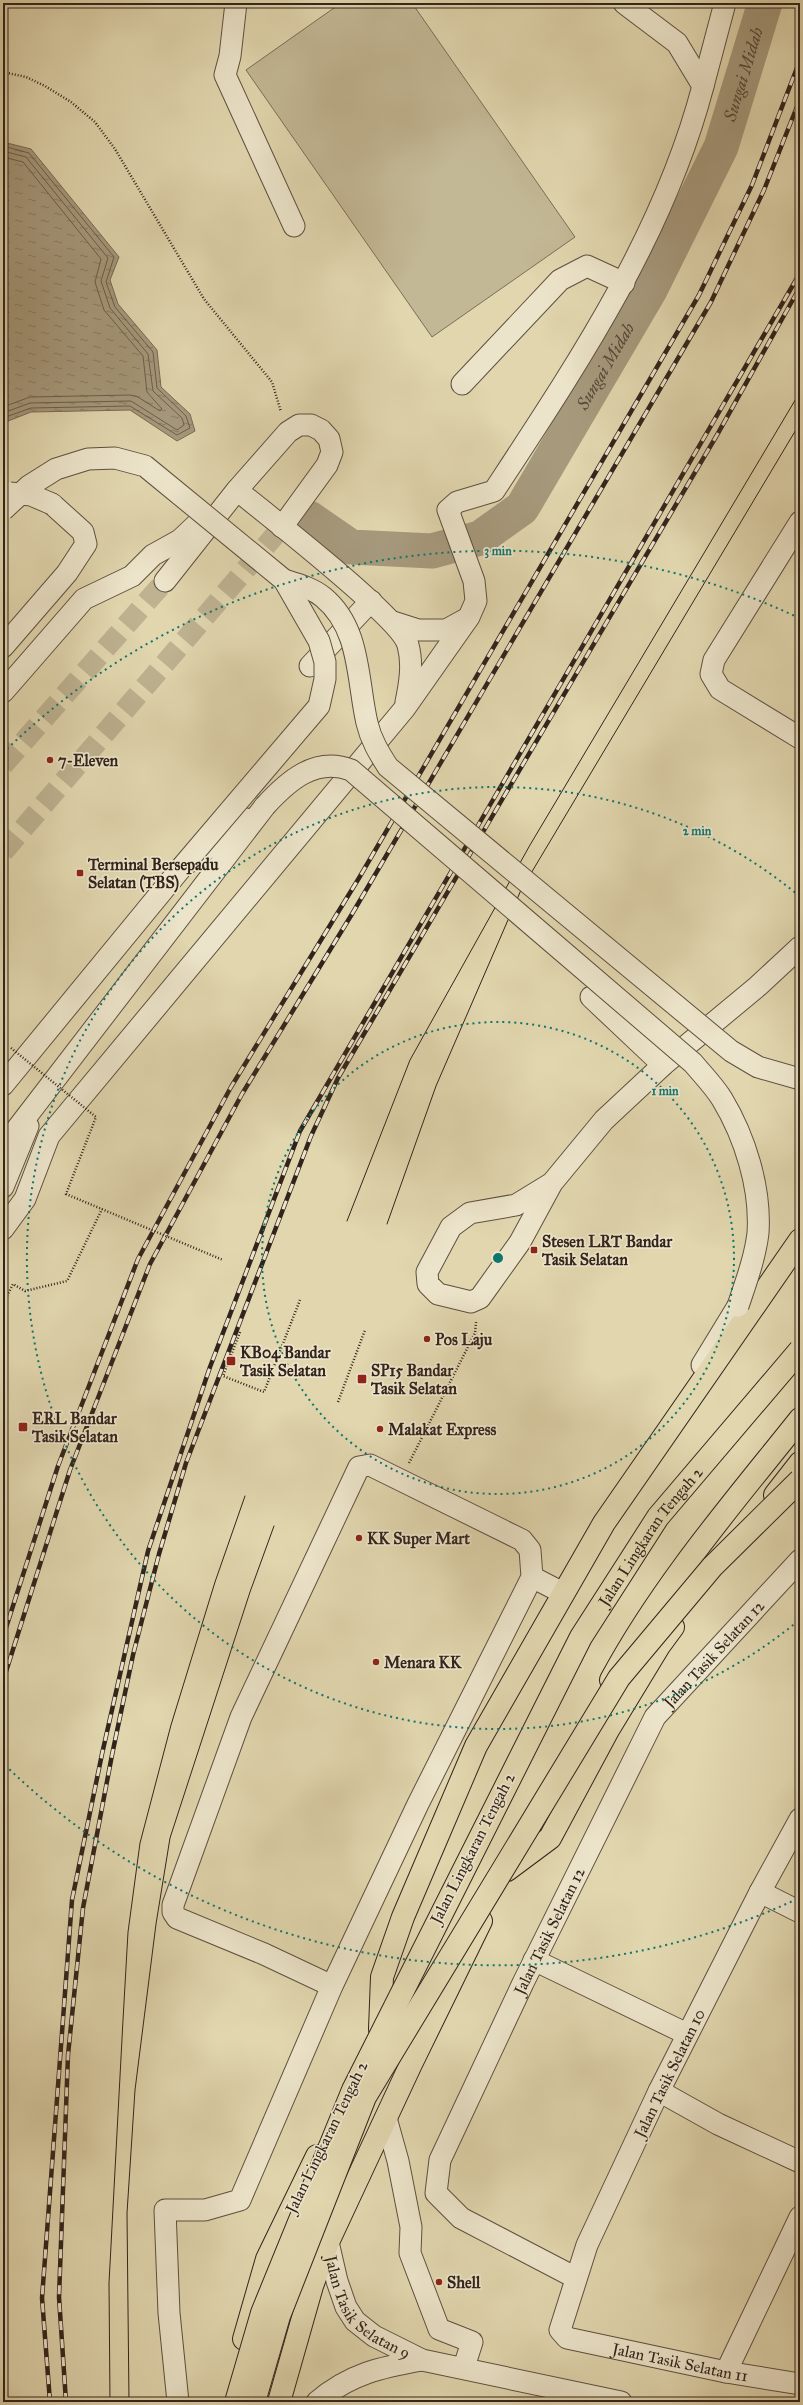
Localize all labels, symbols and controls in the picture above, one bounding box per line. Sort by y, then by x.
water label: Sungai Midah [719,25,768,125]
water label: Sungai Midah [572,319,639,414]
text: 3 min [484,544,512,559]
place label: 7-Eleven [58,751,119,770]
marker: 7-Eleven [45,755,55,765]
text: 2 min [683,824,712,838]
place label: Terminal Bersepadu Selatan (TBS) [87,855,219,893]
marker: Terminal Bersepadu Selatan (TBS) [75,868,85,878]
text: 1 min [651,1084,679,1098]
place label: Stesen LRT Bandar Tasik Selatan [541,1232,673,1269]
marker: Stesen LRT Bandar Tasik Selatan [529,1245,539,1255]
centre of rings [491,1251,505,1265]
place label: Pos Laju [435,1330,493,1350]
marker: Pos Laju [422,1334,432,1344]
place label: KB04 Bandar Tasik Selatan [239,1343,331,1380]
marker: KB04 Bandar Tasik Selatan [225,1355,237,1367]
place label: SP15 Bandar Tasik Selatan [370,1361,457,1398]
marker: SP15 Bandar Tasik Selatan [356,1373,368,1385]
place label: ERL Bandar Tasik Selatan [31,1409,118,1446]
place label: Malakat Express [388,1420,497,1440]
marker: ERL Bandar Tasik Selatan [17,1421,29,1433]
marker: Malakat Express [375,1424,385,1434]
street label: Jalan Lingkaran Tengah 2 [593,1463,707,1612]
place label: KK Super Mart [367,1529,470,1549]
marker: KK Super Mart [354,1533,364,1543]
street label: Jalan Tasik Selatan 12 [658,1596,768,1714]
place label: Menara KK [384,1653,462,1672]
marker: Menara KK [371,1657,381,1667]
street label: Jalan Lingkaran Tengah 2 [425,1769,520,1929]
street label: Jalan Tasik Selatan 12 [509,1864,589,2000]
street label: Jalan Tasik Selatan 10 [629,2006,710,2143]
street label: Jalan Lingkaran Tengah 2 [280,2058,373,2219]
street label: Jalan Tasik Selatan 9 [320,2252,413,2363]
place label: Shell [447,2273,481,2292]
marker: Shell [434,2277,444,2287]
street label: Jalan Tasik Selatan 11 [608,2339,749,2385]

